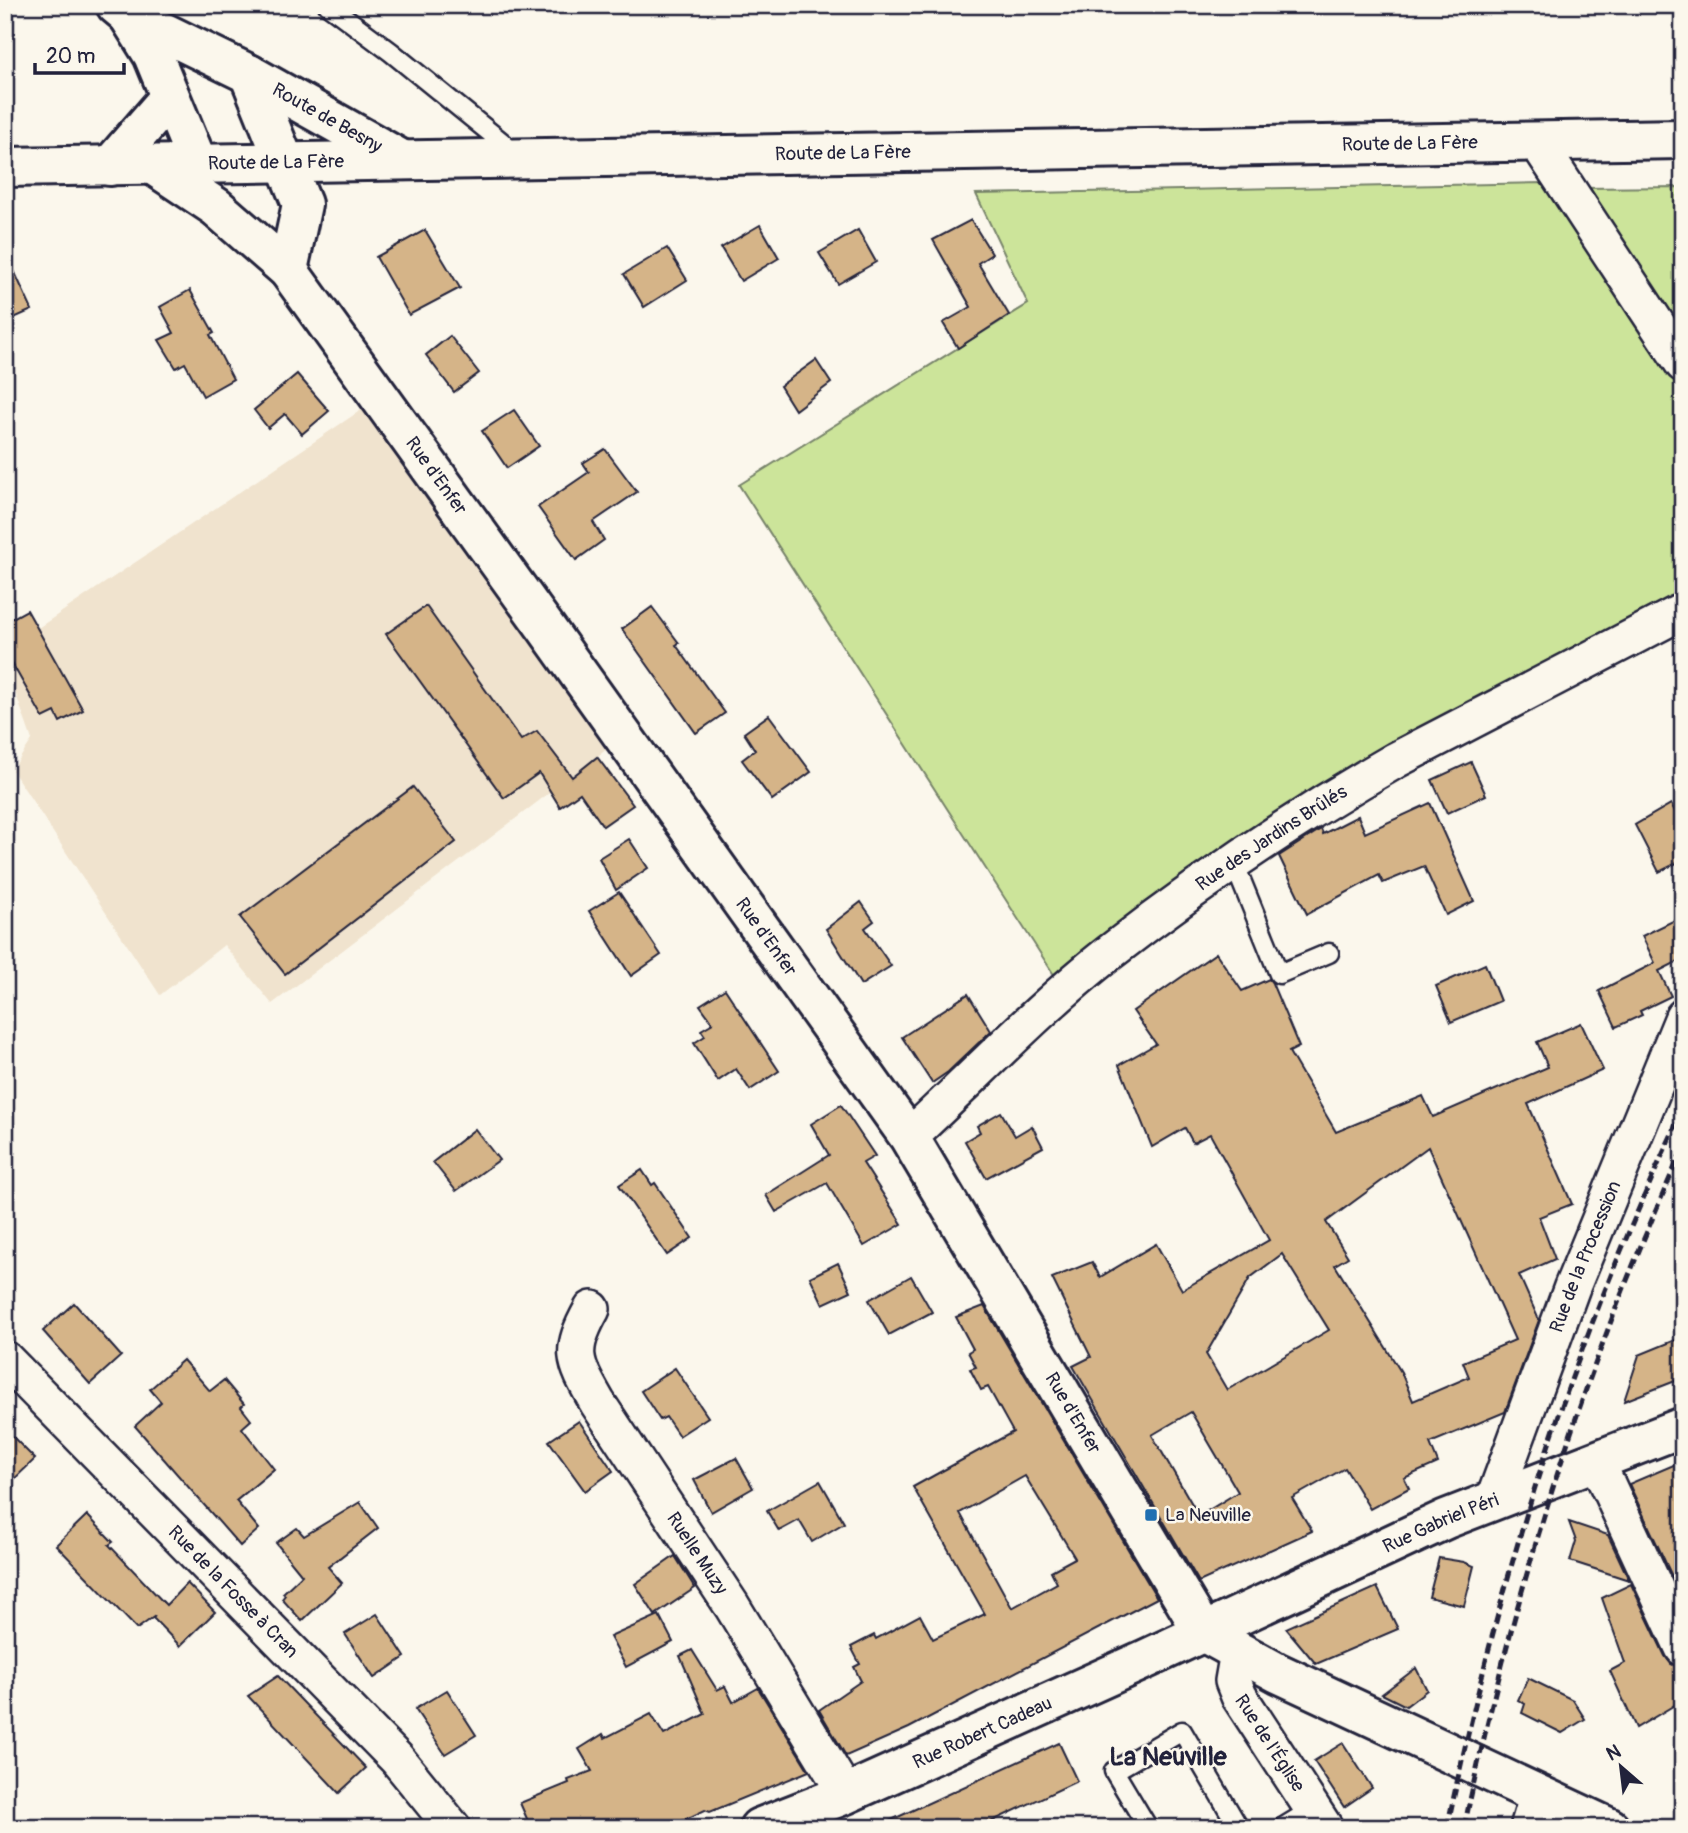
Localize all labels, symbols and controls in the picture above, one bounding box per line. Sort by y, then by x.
scale bar [35,32,124,76]
text: 20 m [46,43,95,70]
street label: Route de Besny [268,78,386,158]
street label: Route de La Fère [1342,130,1479,157]
street label: Route de La Fère [775,140,912,166]
street label: Route de La Fère [208,149,345,176]
street label: Rue d'Enfer [400,432,473,520]
street label: Rue des Jardins Brûlés [1191,779,1352,896]
street label: Rue d'Enfer [730,893,802,981]
street label: Rue de la Procession [1544,1177,1626,1336]
street label: Rue d'Enfer [1040,1368,1107,1458]
street label: Rue Gabriel Péri [1379,1488,1502,1559]
place label: La Neuville [1165,1503,1251,1527]
marker: La Neuville [1143,1507,1159,1523]
street label: Ruelle Muzy [661,1508,733,1599]
street label: Rue de la Fosse à Cran [163,1521,303,1663]
street label: Rue de l'Église [1229,1690,1311,1797]
street label: Rue Robert Cadeau [909,1691,1056,1774]
north arrow [1586,1731,1656,1801]
text: N [1602,1739,1625,1766]
district label: La Neuville [1109,1741,1228,1773]

